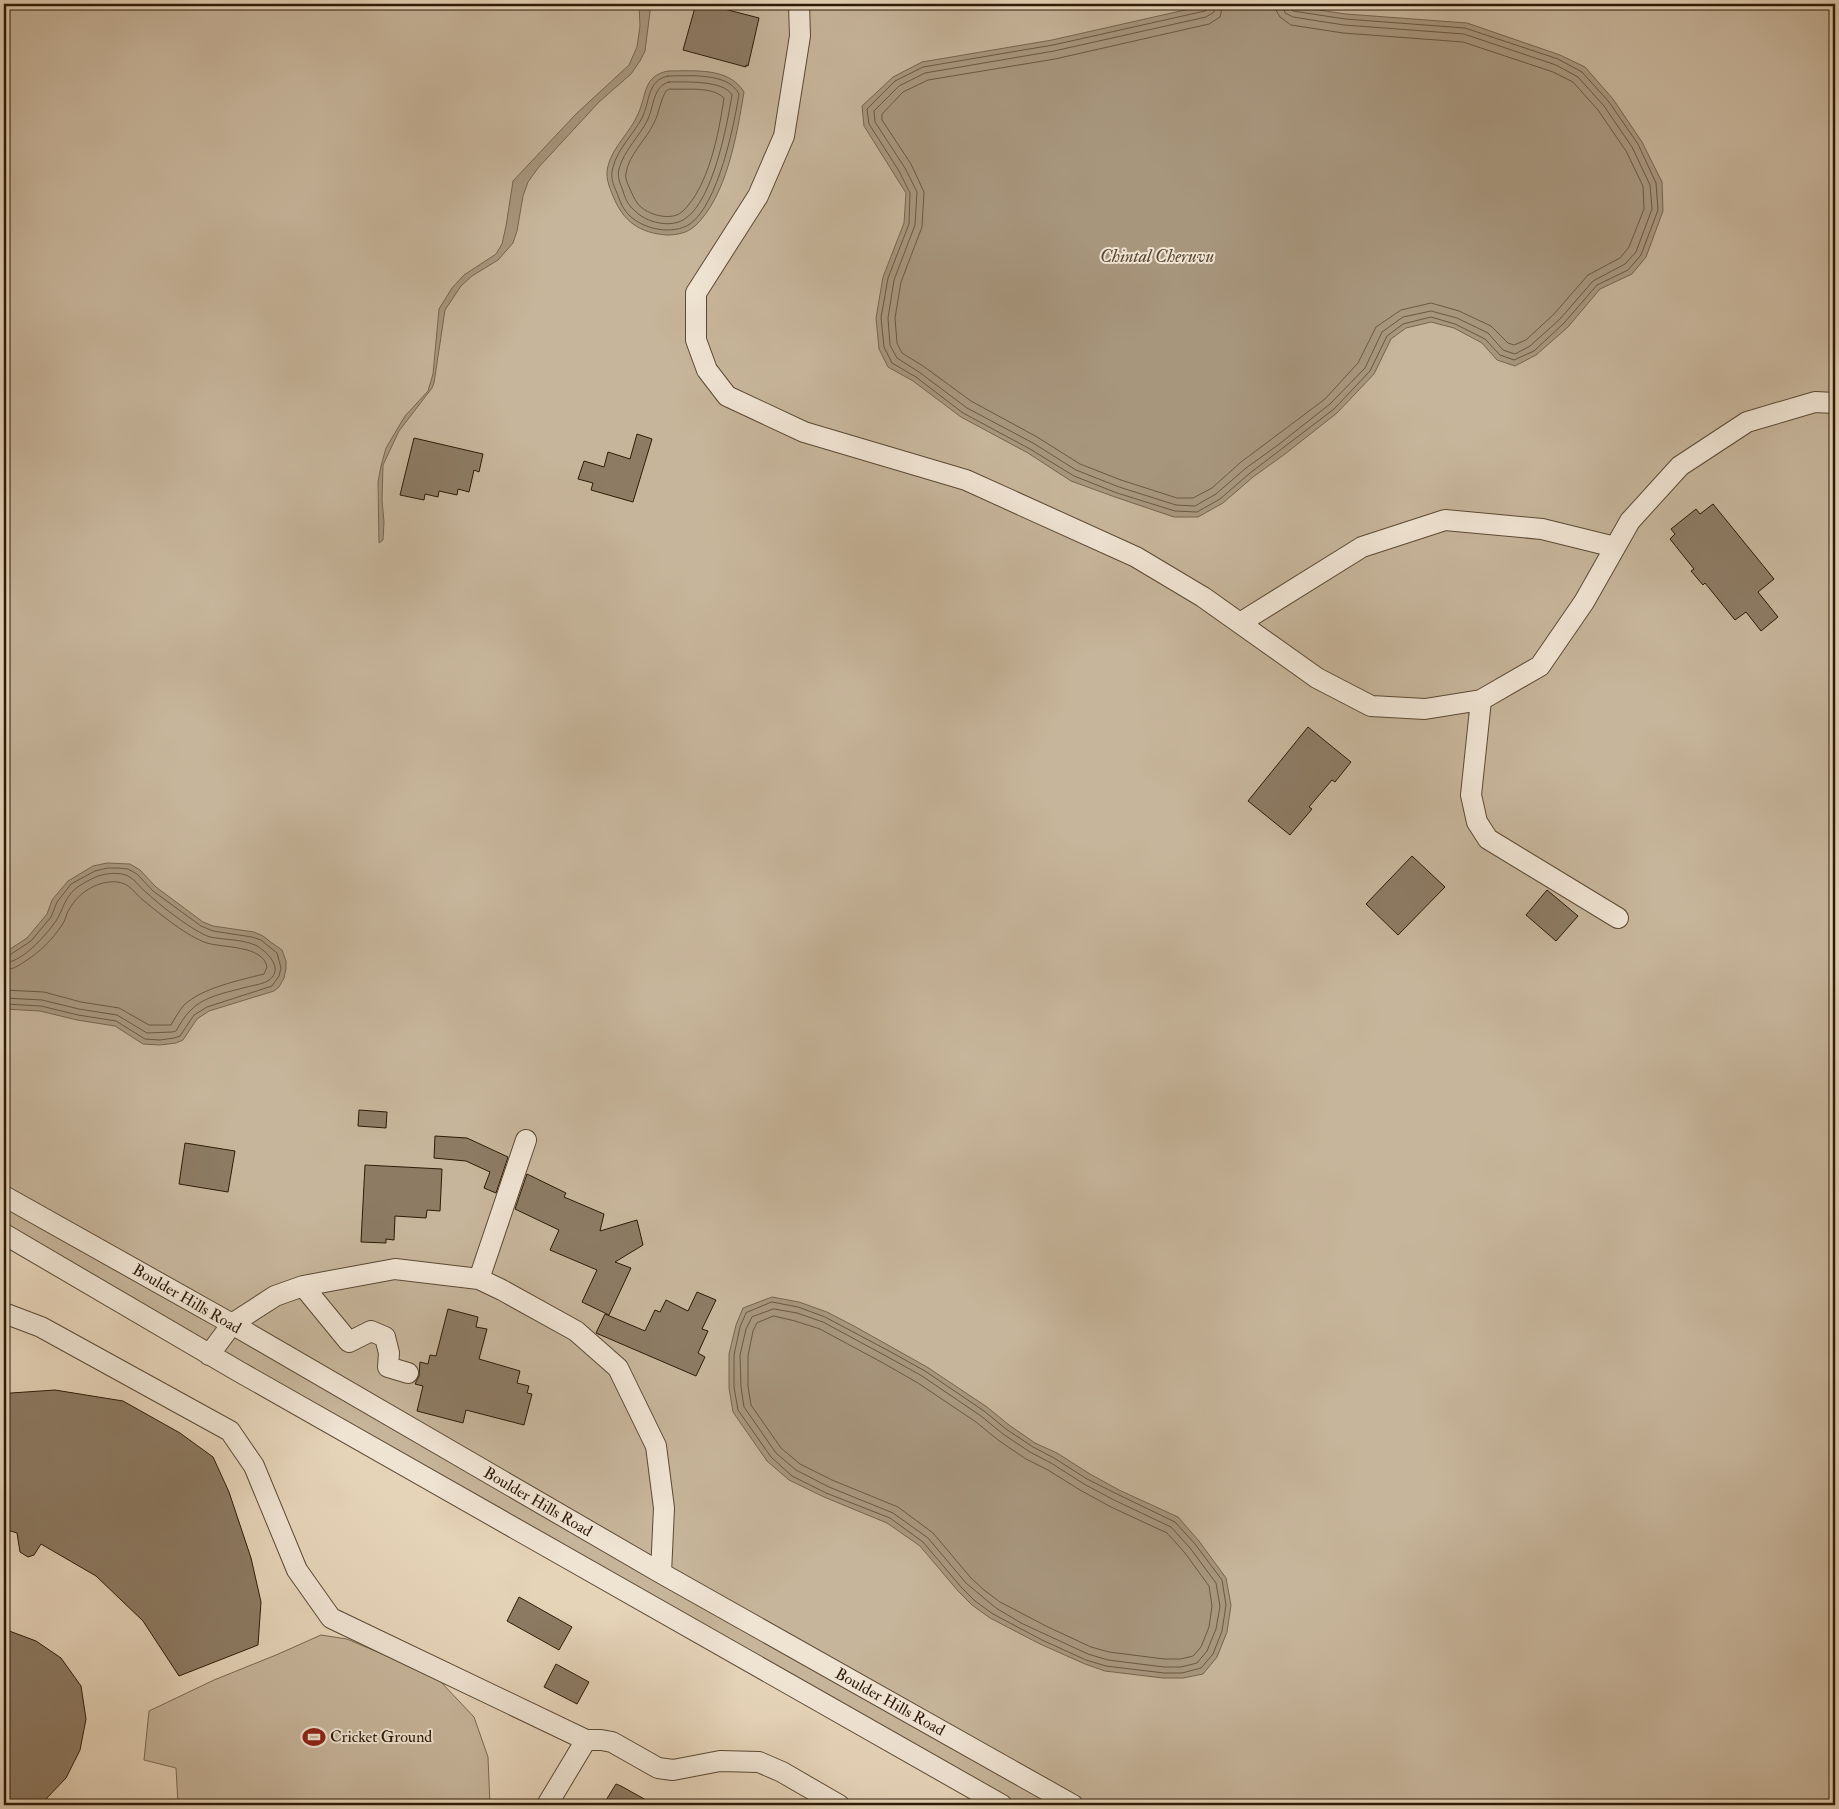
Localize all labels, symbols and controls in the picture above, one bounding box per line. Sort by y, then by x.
water label: Chintal Cheruvu [1100,245,1215,268]
street label: Boulder Hills Road [129,1260,245,1338]
street label: Boulder Hills Road [480,1463,596,1541]
street label: Boulder Hills Road [832,1664,948,1740]
sports icon: Cricket Ground [301,1724,327,1750]
place label: Cricket Ground [330,1727,432,1747]

